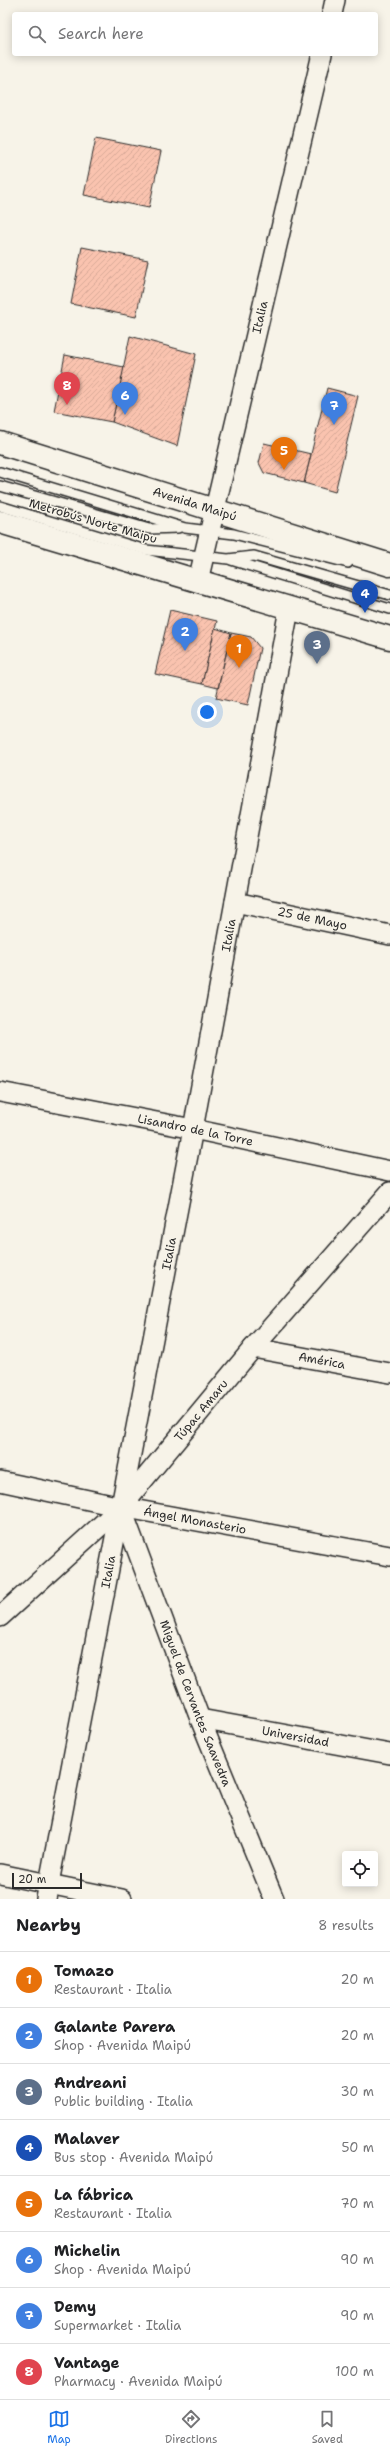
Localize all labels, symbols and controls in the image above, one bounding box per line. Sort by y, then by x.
search box [12,12,378,56]
icon: search [26,23,48,45]
text: Search here [58,24,144,44]
street label: Italia [249,299,272,335]
pin: 8 [54,372,80,405]
pin: 6 [112,382,138,415]
pin: 7 [321,392,347,425]
pin: 5 [271,437,297,470]
street label: Avenida Maipú [151,483,239,525]
street label: Metrobús Norte Maipu [27,495,159,547]
pin: 4 [352,580,378,613]
pin: 2 [172,618,198,651]
pin: 3 [304,631,330,664]
pin: 1 [226,635,252,668]
your location [197,702,217,722]
street label: 25 de Mayo [276,903,349,934]
street label: Italia [218,917,240,953]
street label: Lisandro de la Torre [136,1111,255,1150]
street label: Italia [158,1235,180,1271]
street label: América [297,1348,347,1373]
street label: Túpac Amaru [171,1376,232,1445]
street label: Ángel Monasterio [142,1503,248,1538]
street label: Italia [97,1554,119,1590]
street label: Miguel de Cervantes Saavedra [156,1618,235,1789]
street label: Universidad [260,1723,331,1751]
map controls [342,1851,378,1887]
button: locate [342,1851,378,1887]
scale bar [12,1871,82,1890]
text: 20 m [18,1872,46,1887]
text: Nearby [16,1914,81,1936]
text: 8 results [318,1917,374,1934]
text: Tomazo [54,1961,114,1981]
text: 1 [26,1971,32,1988]
text: 20 m [341,1971,374,1988]
text: Restaurant · Italia [54,1981,172,1998]
text: Galante Parera [54,2017,175,2037]
text: 2 [24,2027,34,2044]
text: 20 m [341,2027,374,2044]
text: Shop · Avenida Maipú [54,2037,191,2054]
text: Andreani [54,2073,127,2093]
text: 3 [24,2083,34,2100]
text: 30 m [340,2083,374,2100]
text: Public building · Italia [54,2093,193,2110]
text: Malaver [54,2129,120,2149]
text: 4 [24,2139,34,2156]
text: 50 m [341,2139,374,2156]
text: Bus stop · Avenida Maipú [54,2149,213,2166]
text: La fábrica [54,2185,133,2205]
text: 5 [25,2195,33,2212]
text: 70 m [340,2195,374,2212]
text: Restaurant · Italia [54,2205,172,2222]
text: Michelin [54,2241,120,2261]
text: 6 [24,2251,34,2268]
text: 90 m [340,2251,374,2268]
text: Shop · Avenida Maipú [54,2261,191,2278]
text: Demy [54,2297,96,2317]
text: 7 [24,2307,34,2324]
text: 90 m [340,2307,374,2324]
text: Supermarket · Italia [54,2317,181,2334]
text: Vantage [54,2353,120,2373]
text: 8 [24,2363,34,2380]
text: 100 m [335,2363,374,2380]
text: Pharmacy · Avenida Maipú [54,2373,223,2390]
tab: Map [47,2408,71,2447]
tab: Directions [165,2408,217,2447]
tab: Saved [312,2408,343,2447]

